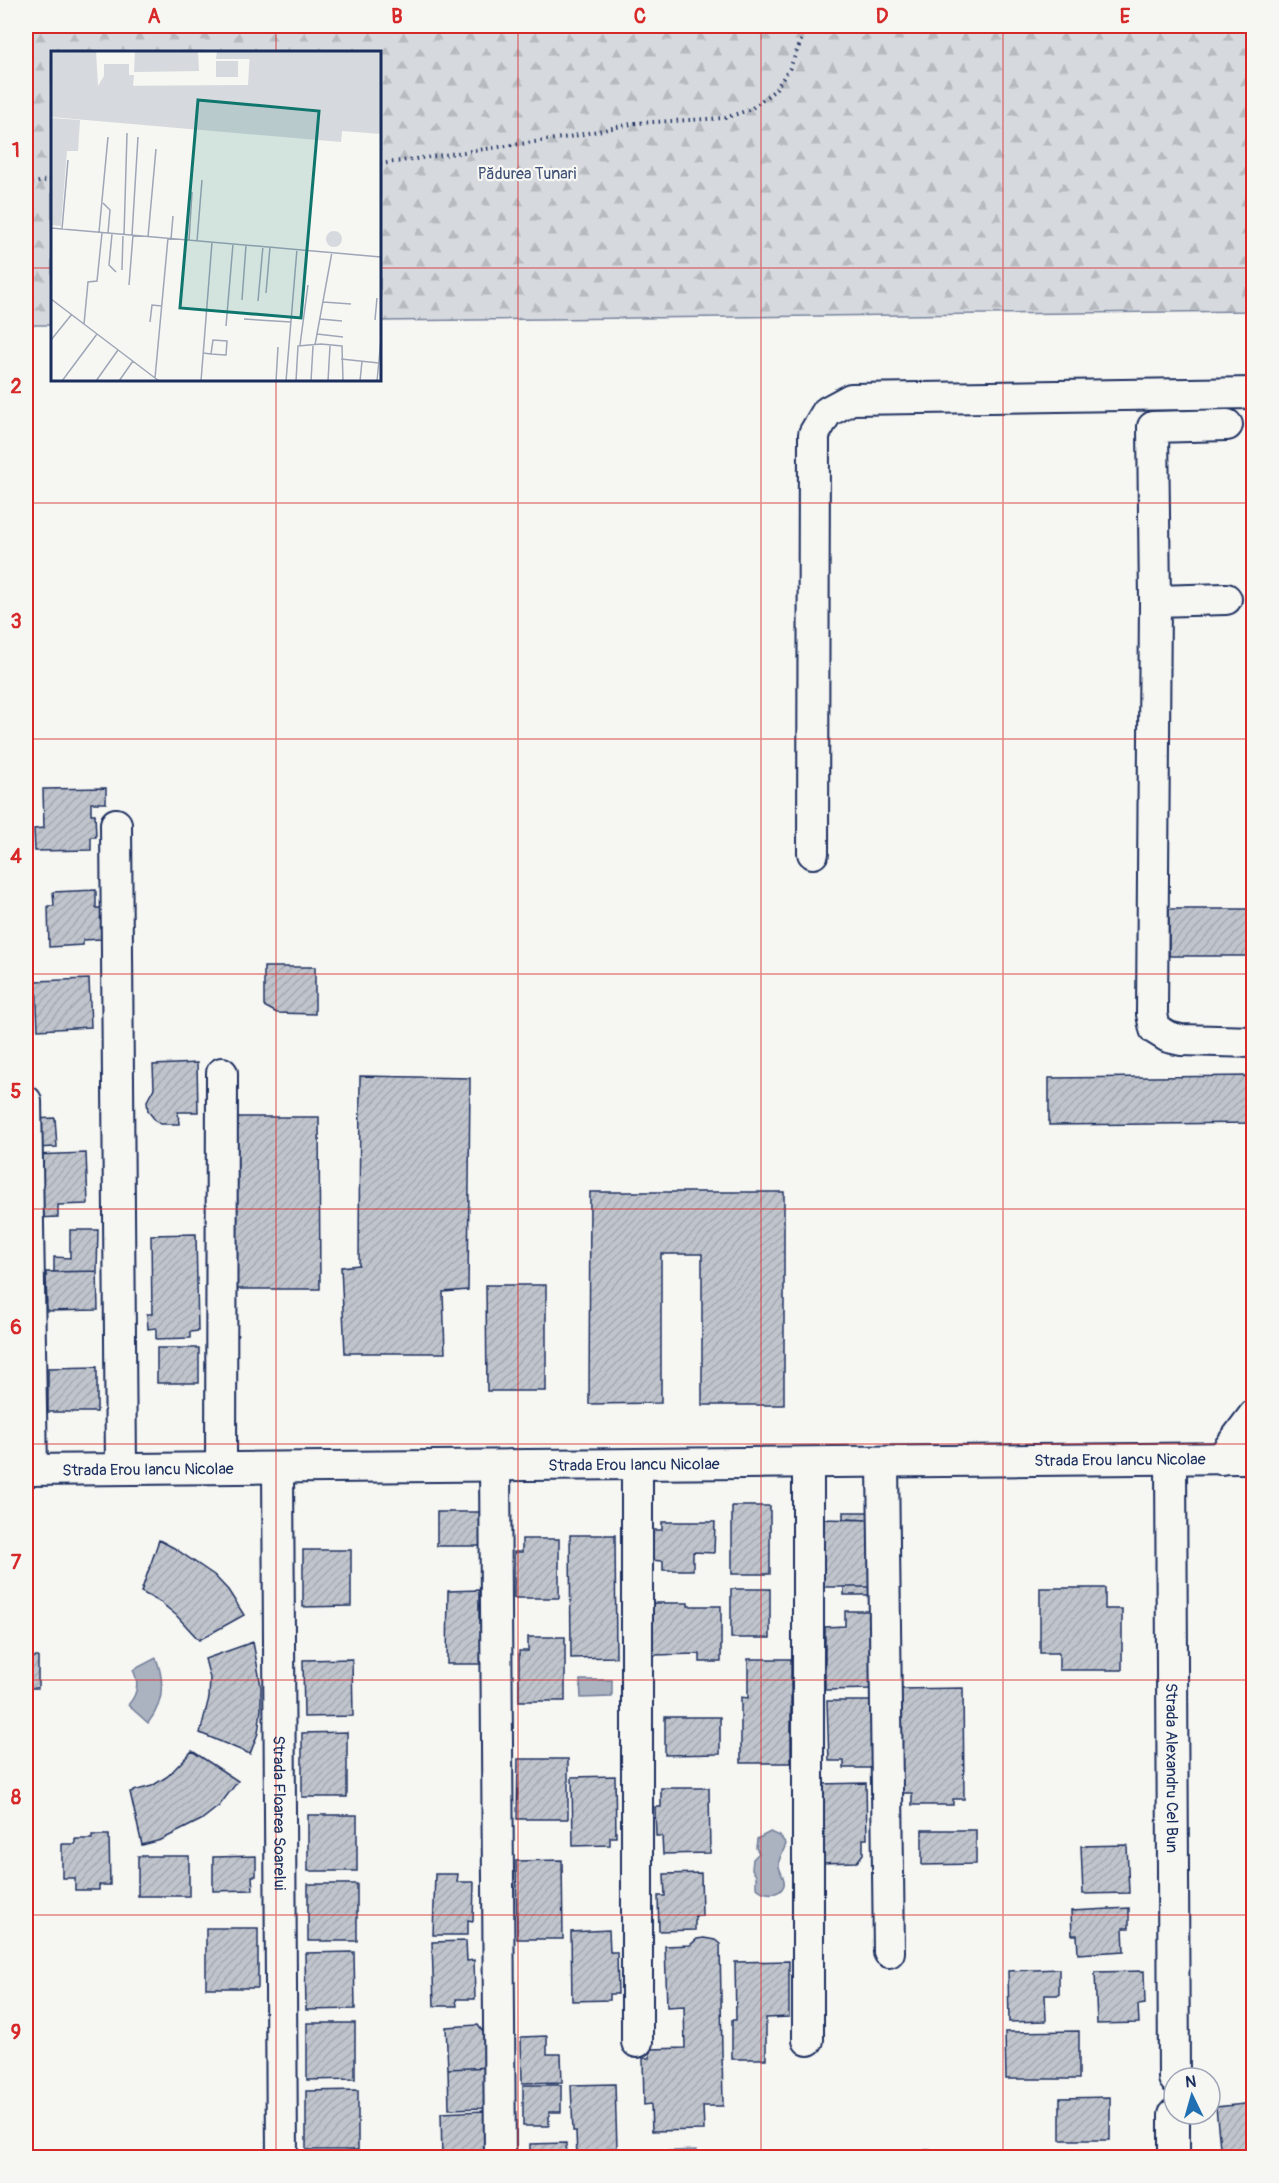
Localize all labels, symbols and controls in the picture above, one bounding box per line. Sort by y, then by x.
text: A [148,4,161,29]
text: B [391,4,403,29]
text: C [634,4,646,29]
text: D [876,4,889,29]
text: E [1120,4,1131,29]
inset map [51,51,381,381]
text: 1 [12,138,20,163]
park label: Pădurea Tunari [478,164,576,184]
text: 2 [10,374,22,399]
text: 3 [10,609,22,634]
text: 4 [10,844,22,869]
text: 5 [11,1079,22,1104]
text: 6 [10,1315,22,1340]
street label: Strada Erou Iancu Nicolae [1034,1449,1206,1471]
street label: Strada Erou Iancu Nicolae [548,1454,720,1476]
street label: Strada Erou Iancu Nicolae [62,1459,234,1481]
text: 7 [11,1550,22,1575]
street label: Strada Alexandru Cel Bun [1161,1683,1182,1853]
street label: Strada Floarea Soarelui [269,1736,289,1891]
text: 8 [11,1785,21,1810]
text: 9 [11,2020,21,2045]
north arrow [1162,2066,1222,2126]
text: N [1185,2072,1197,2092]

